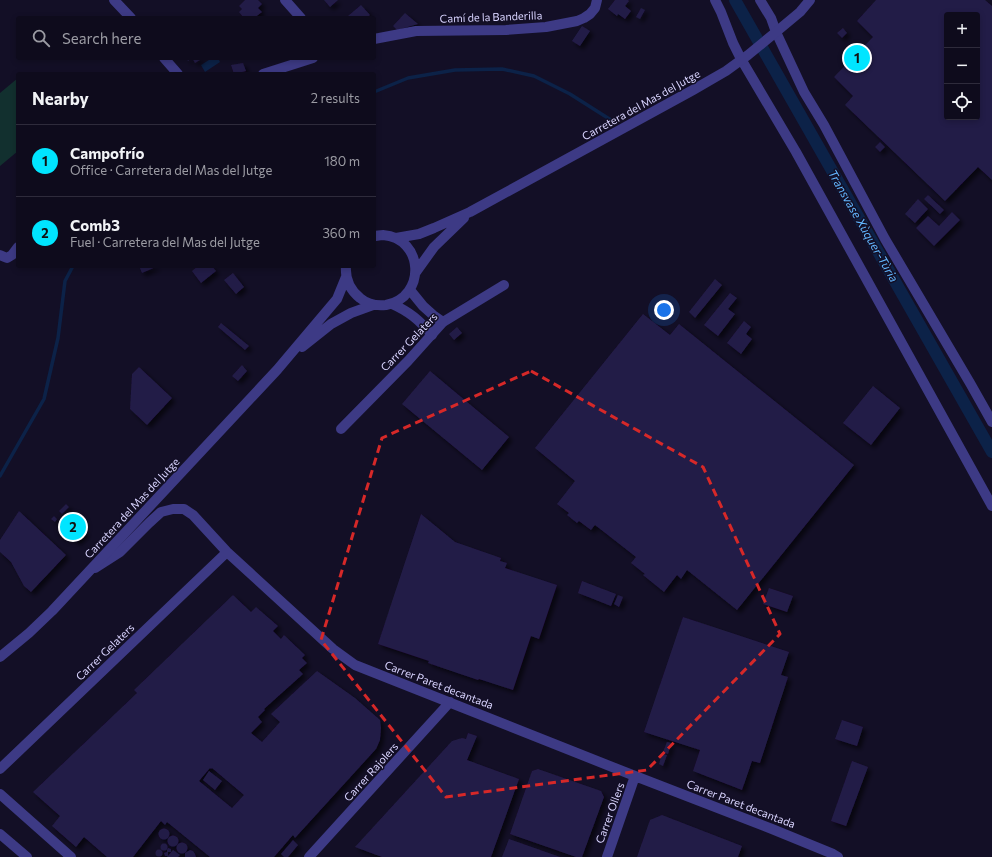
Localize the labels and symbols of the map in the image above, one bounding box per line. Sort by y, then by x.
street label: Camí de la Banderilla [439,8,542,25]
pin: 1 [844,43,870,73]
street label: Carretera del Mas del Jutge [579,67,703,143]
water label: Transvase Xùquer-Tùria [826,167,902,284]
your location [654,300,674,320]
street label: Carrer Gelaters [378,310,440,374]
street label: Carretera del Mas del Jutge [82,454,183,561]
pin: 2 [60,512,86,542]
street label: Carrer Gelaters [73,621,137,683]
street label: Carrer Paret decantada [383,658,495,711]
street label: Carrer Rajolers [341,740,400,804]
street label: Carrer Paret decantada [685,777,797,830]
street label: Carrer Ollers [593,781,627,845]

